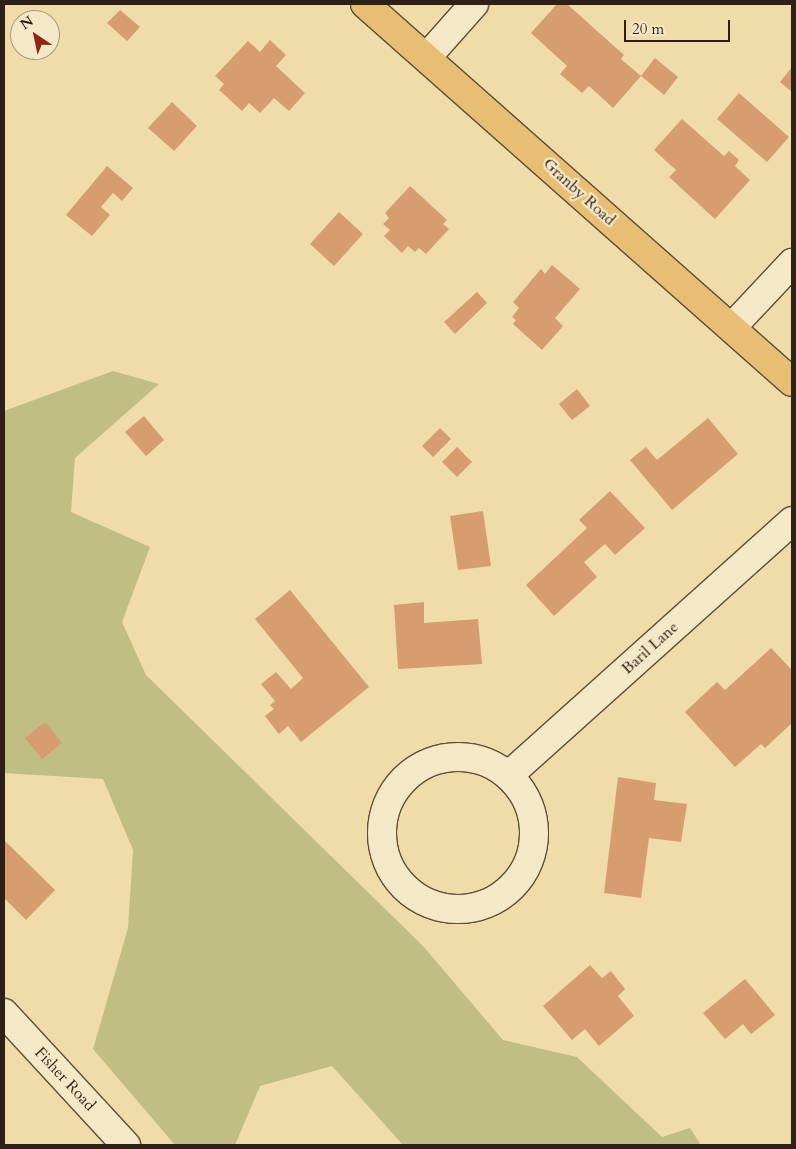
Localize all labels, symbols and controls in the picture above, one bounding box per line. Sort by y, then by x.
north arrow [10,10,60,60]
scale bar [626,10,732,42]
text: N [17,12,37,34]
text: 20 m [632,19,664,39]
street label: Granby Road [539,154,619,230]
street label: Baril Lane [618,618,682,678]
street label: Fisher Road [31,1043,99,1115]

